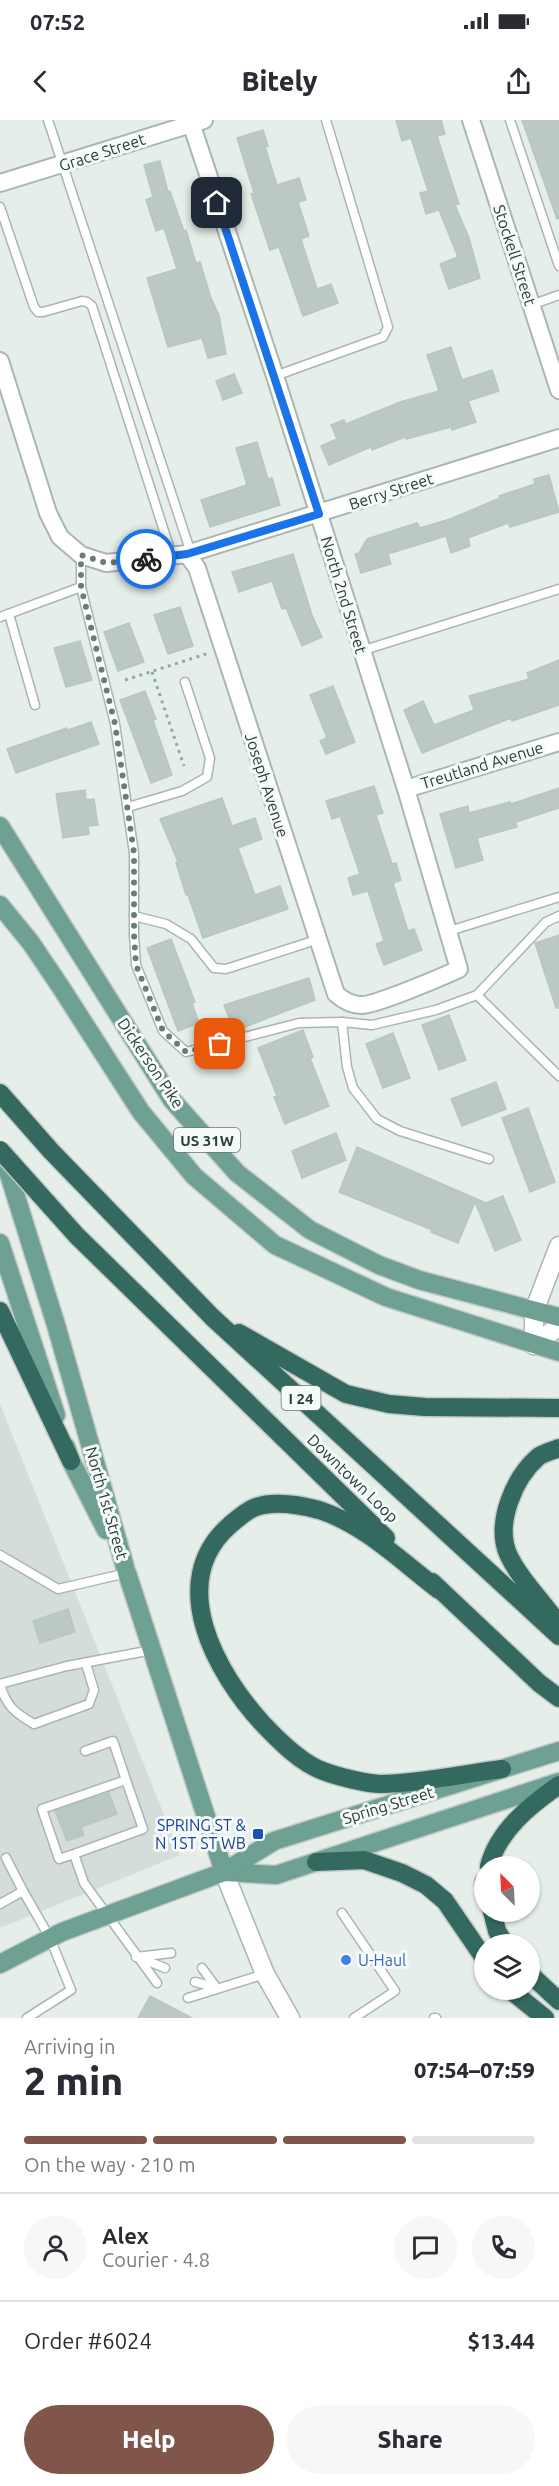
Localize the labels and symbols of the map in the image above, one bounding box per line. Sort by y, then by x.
street label: Grace Street [57,129,148,174]
pin [191,177,242,228]
street label: Stockell Street [490,202,540,308]
street label: Berry Street [347,469,436,513]
courier [116,529,176,589]
street label: North 2nd Street [318,534,371,657]
street label: Joseph Avenue [242,730,292,840]
street label: Treutland Avenue [419,738,545,792]
street label: Dickerson Pike [114,1015,188,1111]
pin [194,1018,245,1069]
road number: US 31W [174,1128,240,1152]
road number: I 24 [282,1386,320,1410]
street label: Downtown Loop [304,1430,402,1526]
street label: North 1st Street [82,1445,132,1562]
street label: Spring Street [340,1782,436,1827]
place label: SPRING ST & N 1ST ST WB [155,1816,247,1852]
marker: SPRING ST & N 1ST ST WB [251,1827,265,1841]
north arrow [474,1856,540,1922]
place label: U-Haul [358,1951,406,1969]
marker: U-Haul [339,1953,353,1967]

